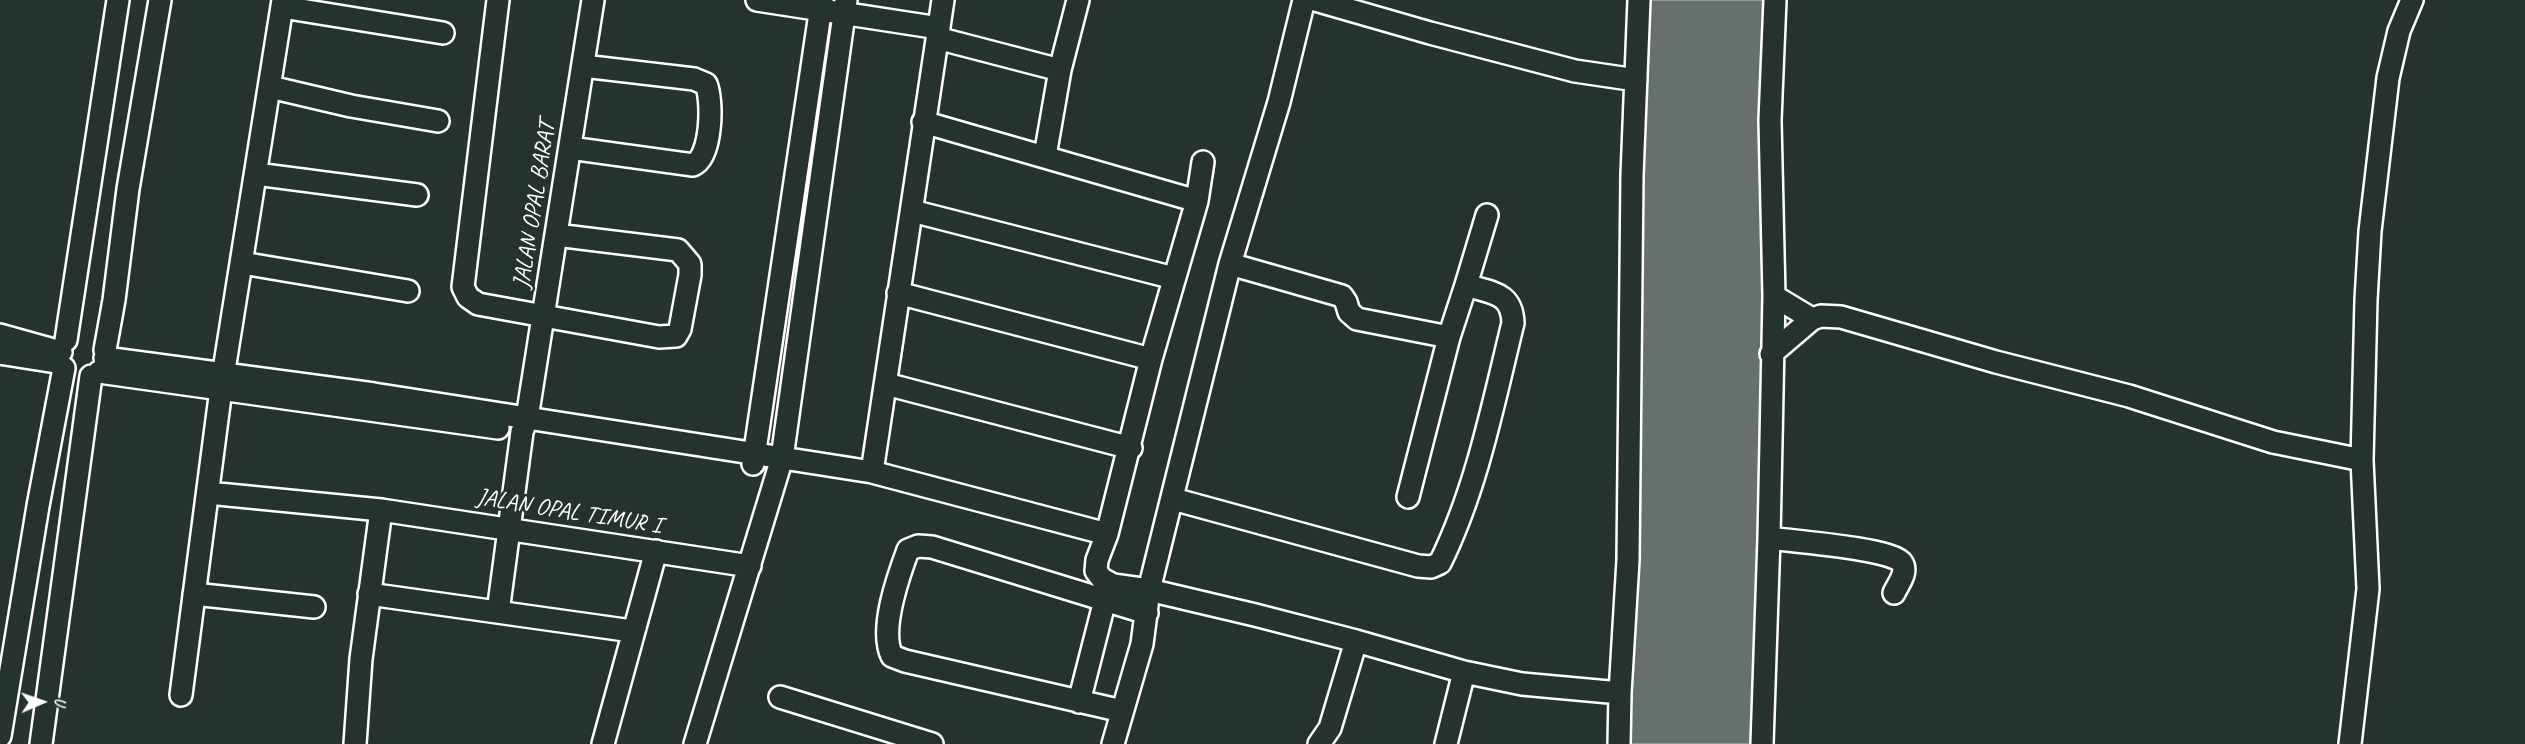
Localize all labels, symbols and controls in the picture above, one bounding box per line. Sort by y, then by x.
street label: JALAN OPAL BARAT [508,119,562,291]
street label: JALAN OPAL TIMUR I [474,483,664,541]
north arrow [12,672,72,732]
text: U [50,697,70,706]

